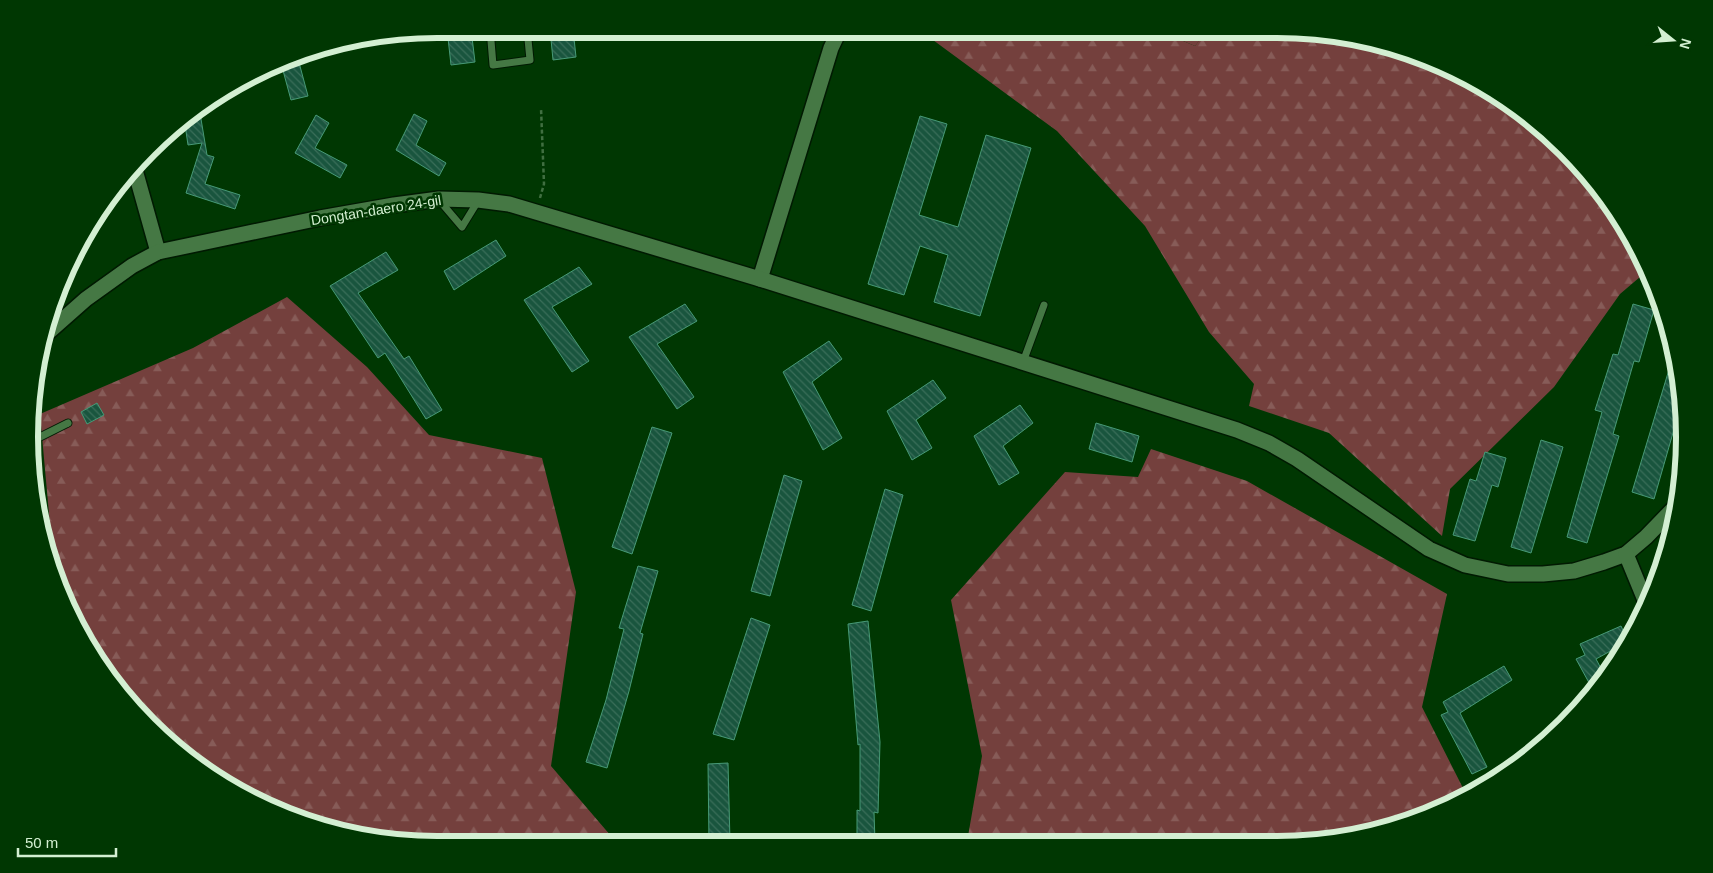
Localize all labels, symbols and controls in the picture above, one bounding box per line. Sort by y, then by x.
north arrow [1648,15,1698,65]
text: N [1676,37,1695,51]
street label: Dongtan-daero 24-gil [310,192,442,228]
scale bar [18,826,115,858]
text: 50 m [25,834,58,851]

